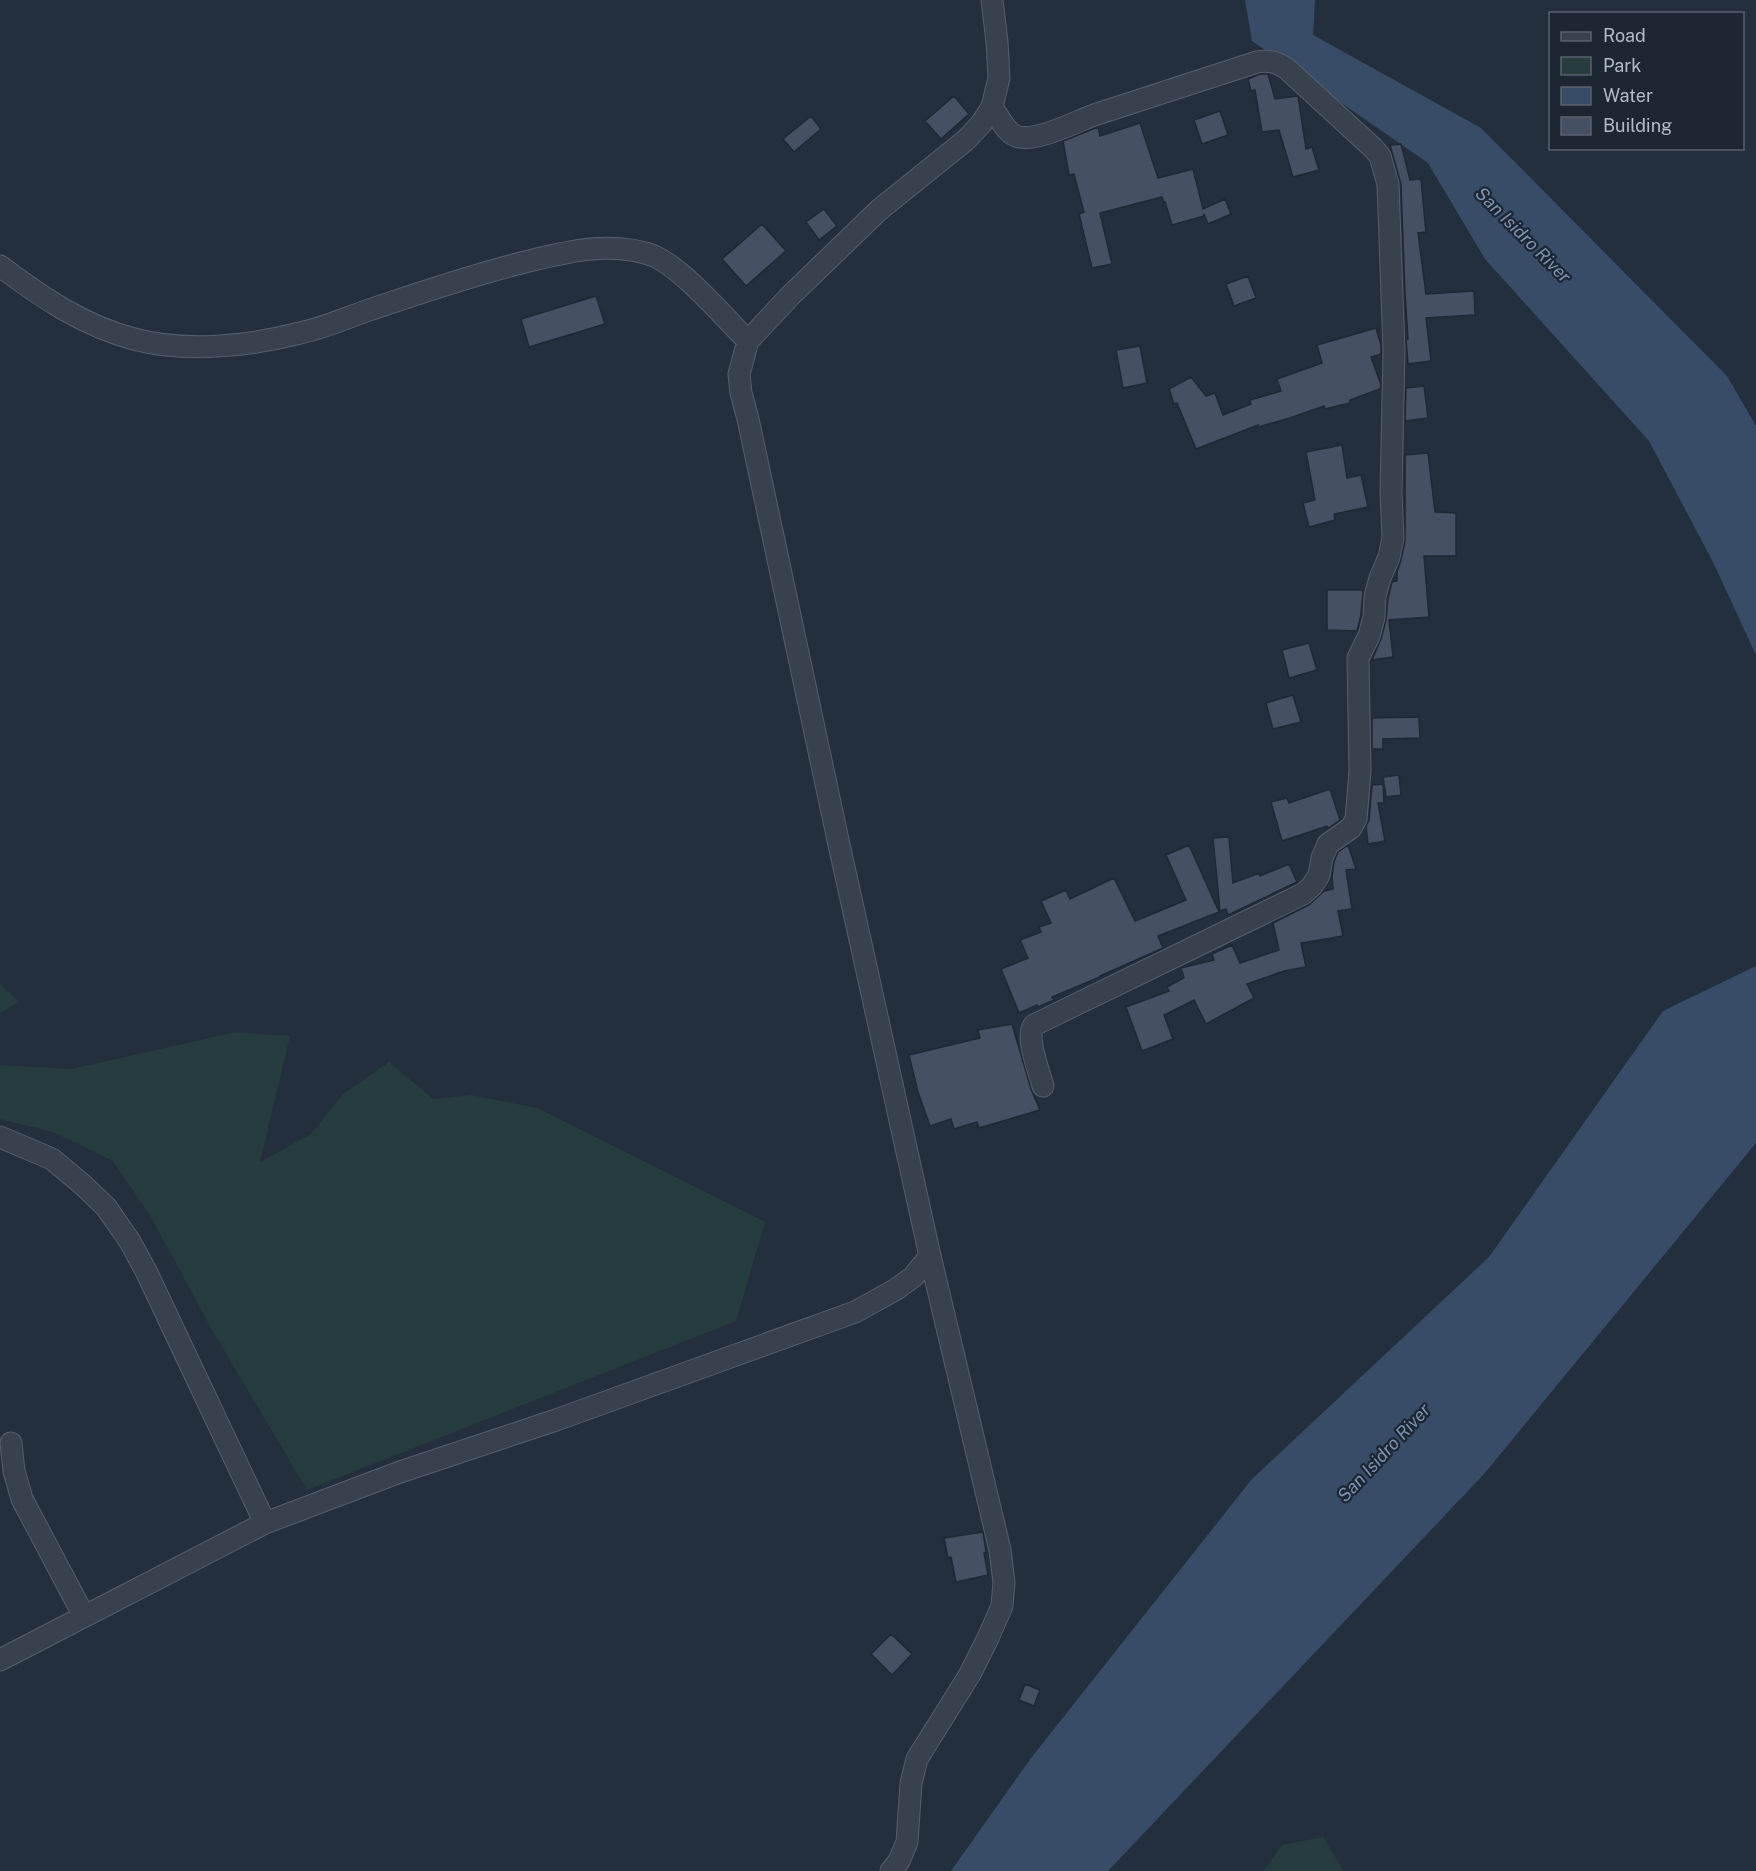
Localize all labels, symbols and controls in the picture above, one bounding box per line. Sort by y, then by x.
legend [1549,12,1744,150]
text: Road [1603,25,1646,46]
text: Park [1603,55,1641,76]
text: Water [1603,85,1653,106]
text: Building [1603,115,1672,136]
water label: San Isidro River [1471,183,1576,287]
water label: San Isidro River [1333,1399,1435,1506]

